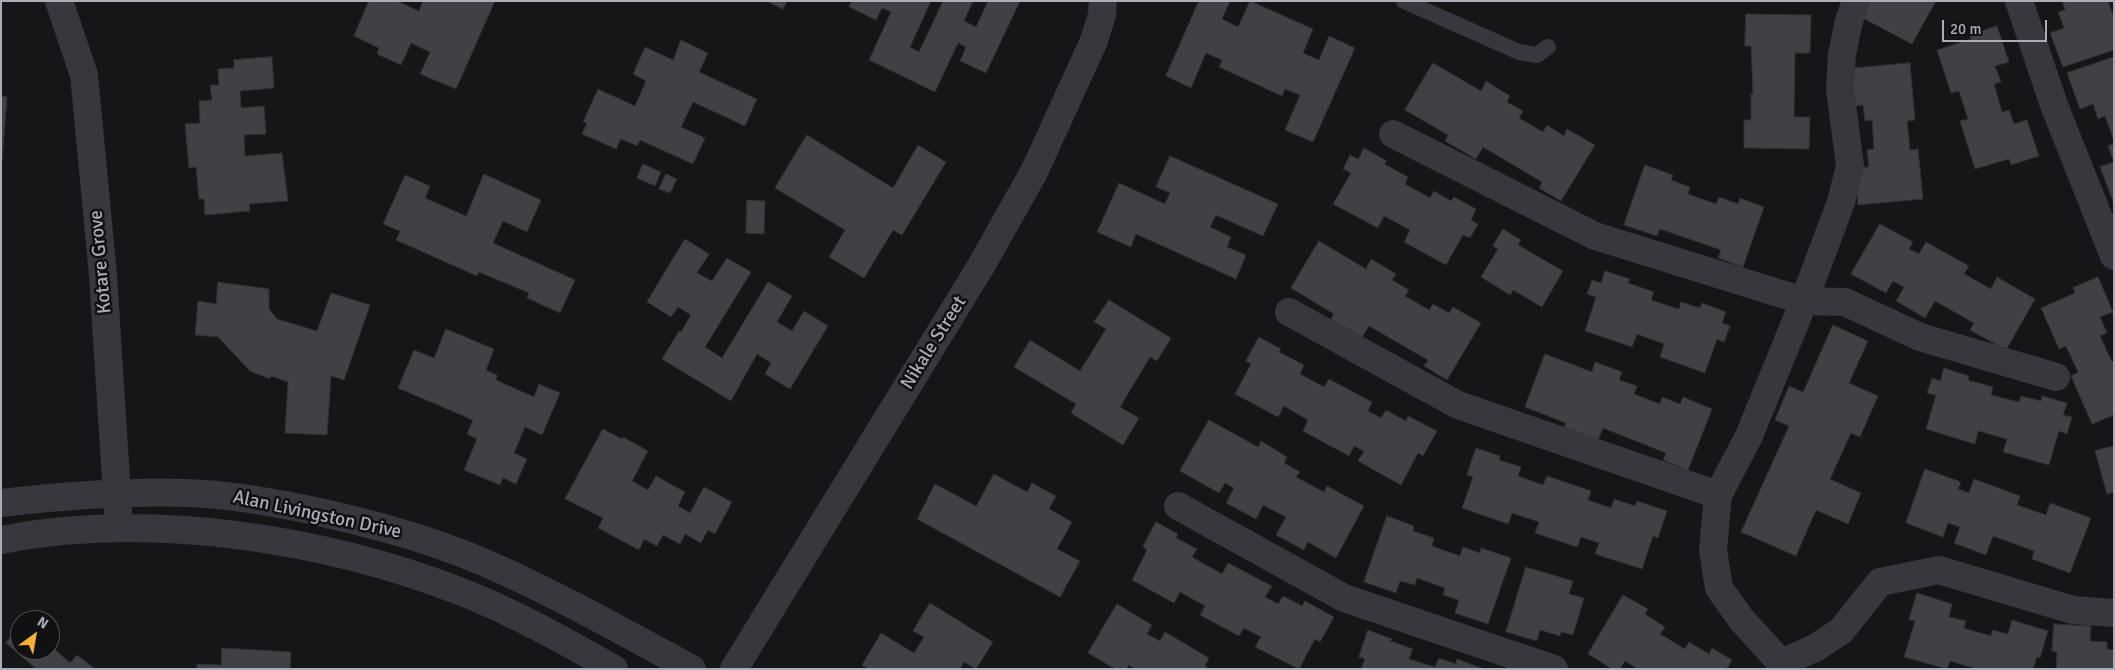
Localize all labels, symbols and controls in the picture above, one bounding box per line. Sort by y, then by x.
scale bar [1945,10,2050,42]
text: 20 m [1950,20,1981,38]
street label: Kotare Grove [85,209,117,315]
street label: Nikale Street [896,292,972,394]
street label: Alan Livingston Drive [231,486,403,544]
north arrow [10,610,60,660]
text: N [34,613,51,632]

